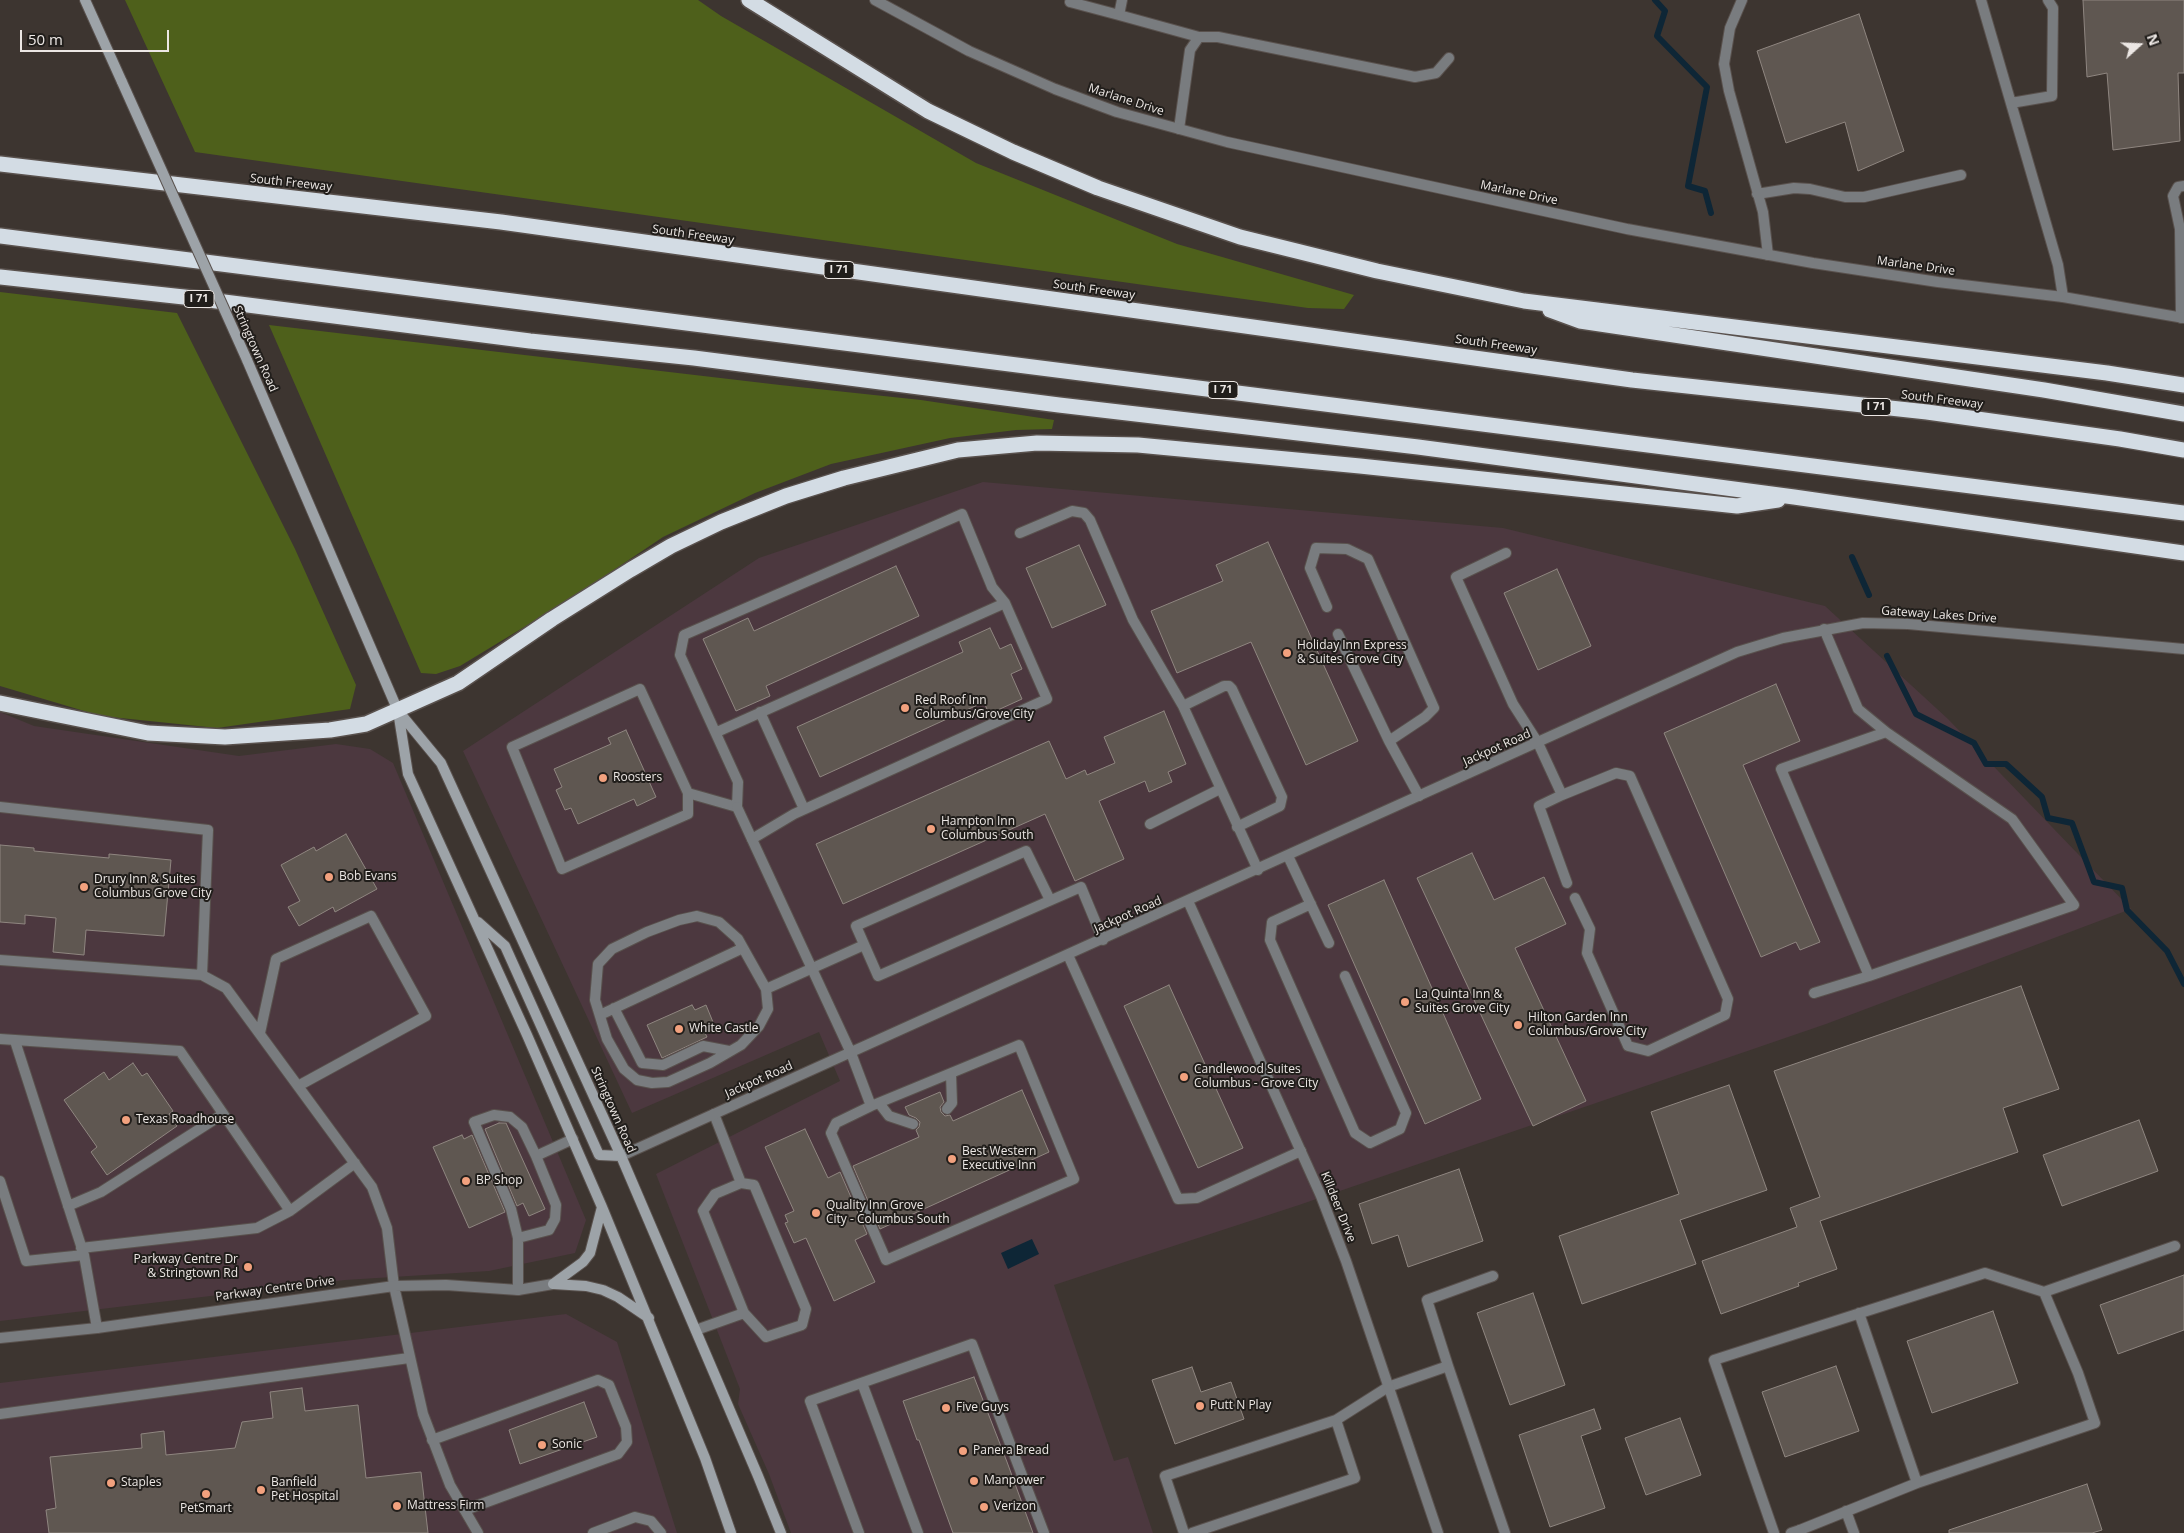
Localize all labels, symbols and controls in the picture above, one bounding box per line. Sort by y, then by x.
scale bar [22,20,171,52]
north arrow [2114,20,2164,70]
text: 50 m [28,29,63,49]
text: N [2143,31,2164,48]
street label: Marlane Drive [1086,81,1166,119]
street label: South Freeway [249,172,333,194]
street label: Marlane Drive [1479,178,1559,208]
street label: South Freeway [651,222,735,248]
street label: Marlane Drive [1876,253,1956,279]
road number: I 71 [824,262,854,278]
street label: South Freeway [1052,277,1136,303]
road number: I 71 [184,290,214,308]
street label: Stringtown Road [230,304,280,394]
street label: South Freeway [1454,332,1538,358]
road number: I 71 [1208,382,1238,398]
street label: South Freeway [1900,388,1984,412]
road number: I 71 [1861,398,1891,416]
street label: Gateway Lakes Drive [1881,604,1997,626]
place label: Holiday Inn Express & Suites Grove City [1297,639,1407,667]
marker: Holiday Inn Express & Suites Grove City [1281,647,1293,659]
place label: Red Roof Inn Columbus/Grove City [915,694,1034,722]
marker: Red Roof Inn Columbus/Grove City [899,702,911,714]
street label: Jackpot Road [1461,727,1533,769]
place label: Roosters [613,771,662,785]
marker: Roosters [597,772,609,784]
place label: Hampton Inn Columbus South [941,815,1034,843]
marker: Hampton Inn Columbus South [925,823,937,835]
place label: Bob Evans [339,870,397,884]
marker: Bob Evans [323,871,335,883]
place label: Drury Inn & Suites Columbus Grove City [94,873,211,901]
marker: Drury Inn & Suites Columbus Grove City [78,881,90,893]
street label: Jackpot Road [1092,894,1164,936]
place label: La Quinta Inn & Suites Grove City [1415,988,1509,1016]
marker: La Quinta Inn & Suites Grove City [1399,996,1411,1008]
place label: Hilton Garden Inn Columbus/Grove City [1528,1011,1647,1039]
marker: Hilton Garden Inn Columbus/Grove City [1512,1019,1524,1031]
place label: White Castle [689,1022,759,1036]
marker: White Castle [673,1023,685,1035]
street label: Jackpot Road [723,1059,795,1101]
place label: Candlewood Suites Columbus - Grove City [1194,1063,1318,1091]
street label: Stringtown Road [588,1065,638,1155]
marker: Candlewood Suites Columbus - Grove City [1178,1071,1190,1083]
place label: Texas Roadhouse [136,1113,234,1127]
marker: Texas Roadhouse [120,1114,132,1126]
place label: Best Western Executive Inn [962,1145,1036,1173]
marker: Best Western Executive Inn [946,1153,958,1165]
street label: Killdeer Drive [1317,1170,1359,1244]
place label: BP Shop [476,1174,523,1188]
marker: BP Shop [460,1175,472,1187]
place label: Quality Inn Grove City - Columbus South [826,1199,950,1227]
marker: Quality Inn Grove City - Columbus South [810,1207,822,1219]
place label: Parkway Centre Dr & Stringtown Rd [134,1253,238,1281]
marker: Parkway Centre Dr & Stringtown Rd [242,1261,254,1273]
street label: Parkway Centre Drive [214,1274,336,1304]
place label: Putt N Play [1210,1399,1271,1413]
marker: Putt N Play [1194,1400,1206,1412]
place label: Five Guys [956,1401,1009,1415]
marker: Five Guys [940,1402,952,1414]
place label: Sonic [552,1438,582,1452]
marker: Sonic [536,1439,548,1451]
place label: Panera Bread [973,1444,1049,1458]
marker: Panera Bread [957,1445,969,1457]
place label: Manpower [984,1474,1044,1488]
marker: Manpower [968,1475,980,1487]
place label: Staples [121,1476,161,1490]
place label: Banfield Pet Hospital [271,1476,338,1504]
marker: Staples [105,1477,117,1489]
marker: Banfield Pet Hospital [255,1484,267,1496]
marker: PetSmart [200,1488,212,1500]
place label: Mattress Firm [407,1499,484,1513]
marker: Mattress Firm [391,1500,403,1512]
place label: Verizon [994,1500,1036,1514]
marker: Verizon [978,1501,990,1513]
place label: PetSmart [180,1502,232,1516]

